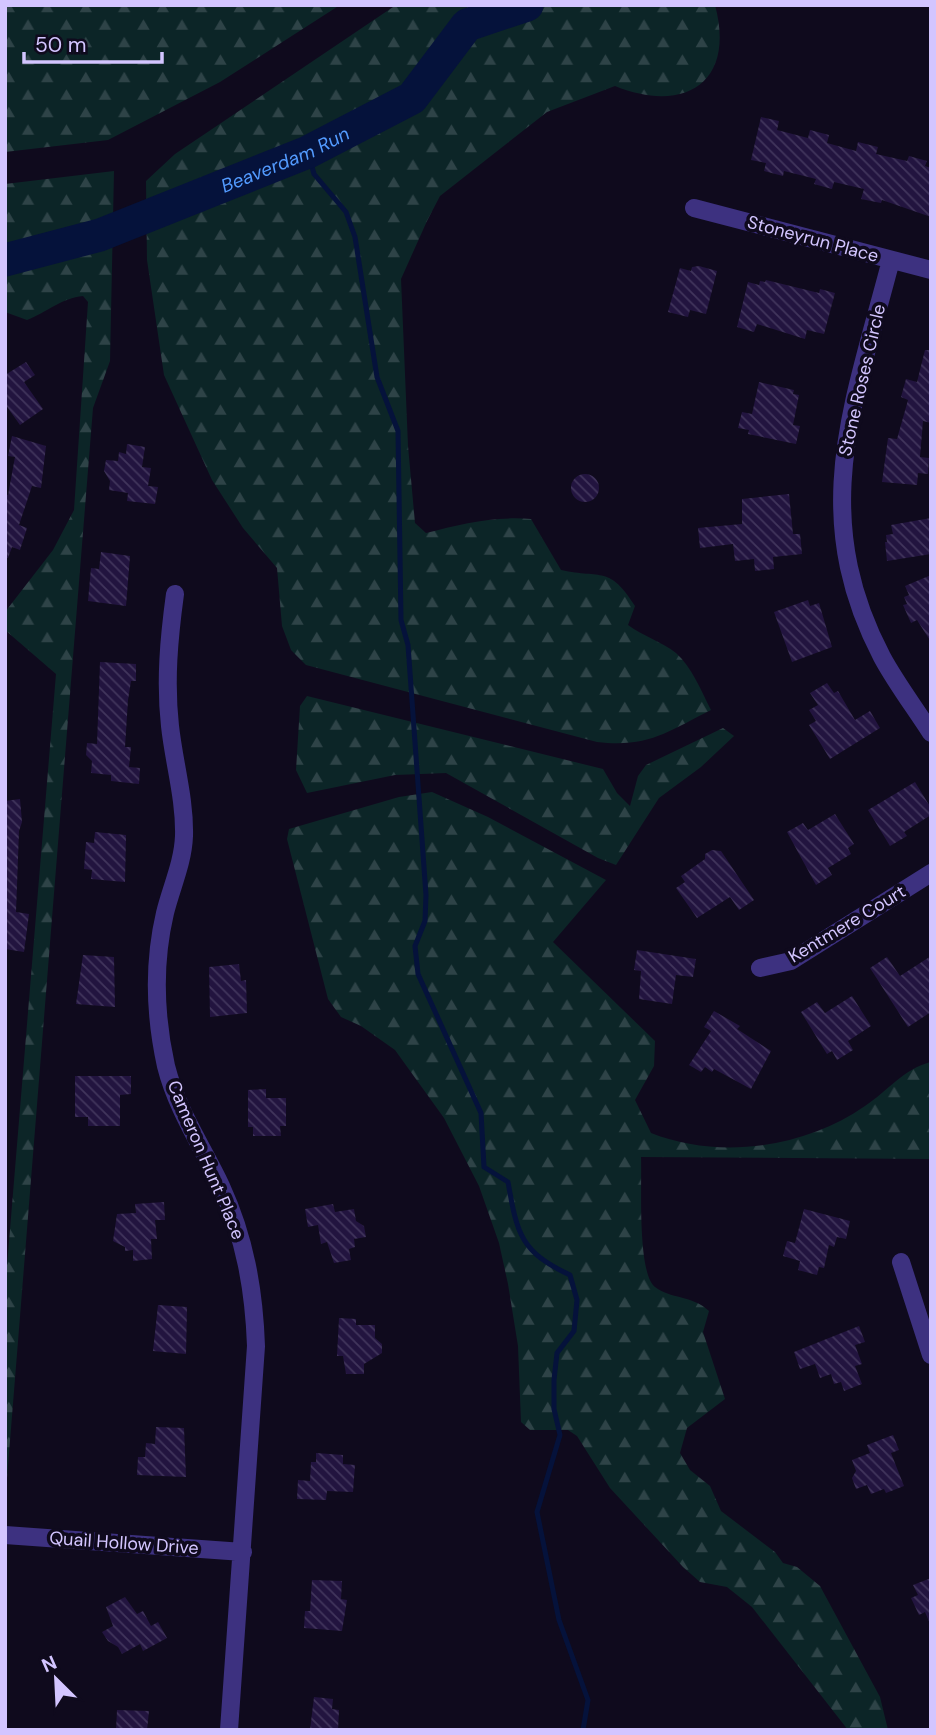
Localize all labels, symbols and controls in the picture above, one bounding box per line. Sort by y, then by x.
scale bar [24,21,163,65]
text: 50 m [35,31,86,59]
water label: Beaverdam Run [217,121,354,199]
street label: Stoneyrun Place [745,210,881,268]
street label: Stone Roses Circle [833,302,891,458]
street label: Kentmere Court [784,880,910,968]
street label: Cameron Hunt Place [162,1077,250,1243]
street label: Quail Hollow Drive [49,1526,199,1560]
north arrow [21,1644,91,1714]
text: N [38,1650,61,1678]

